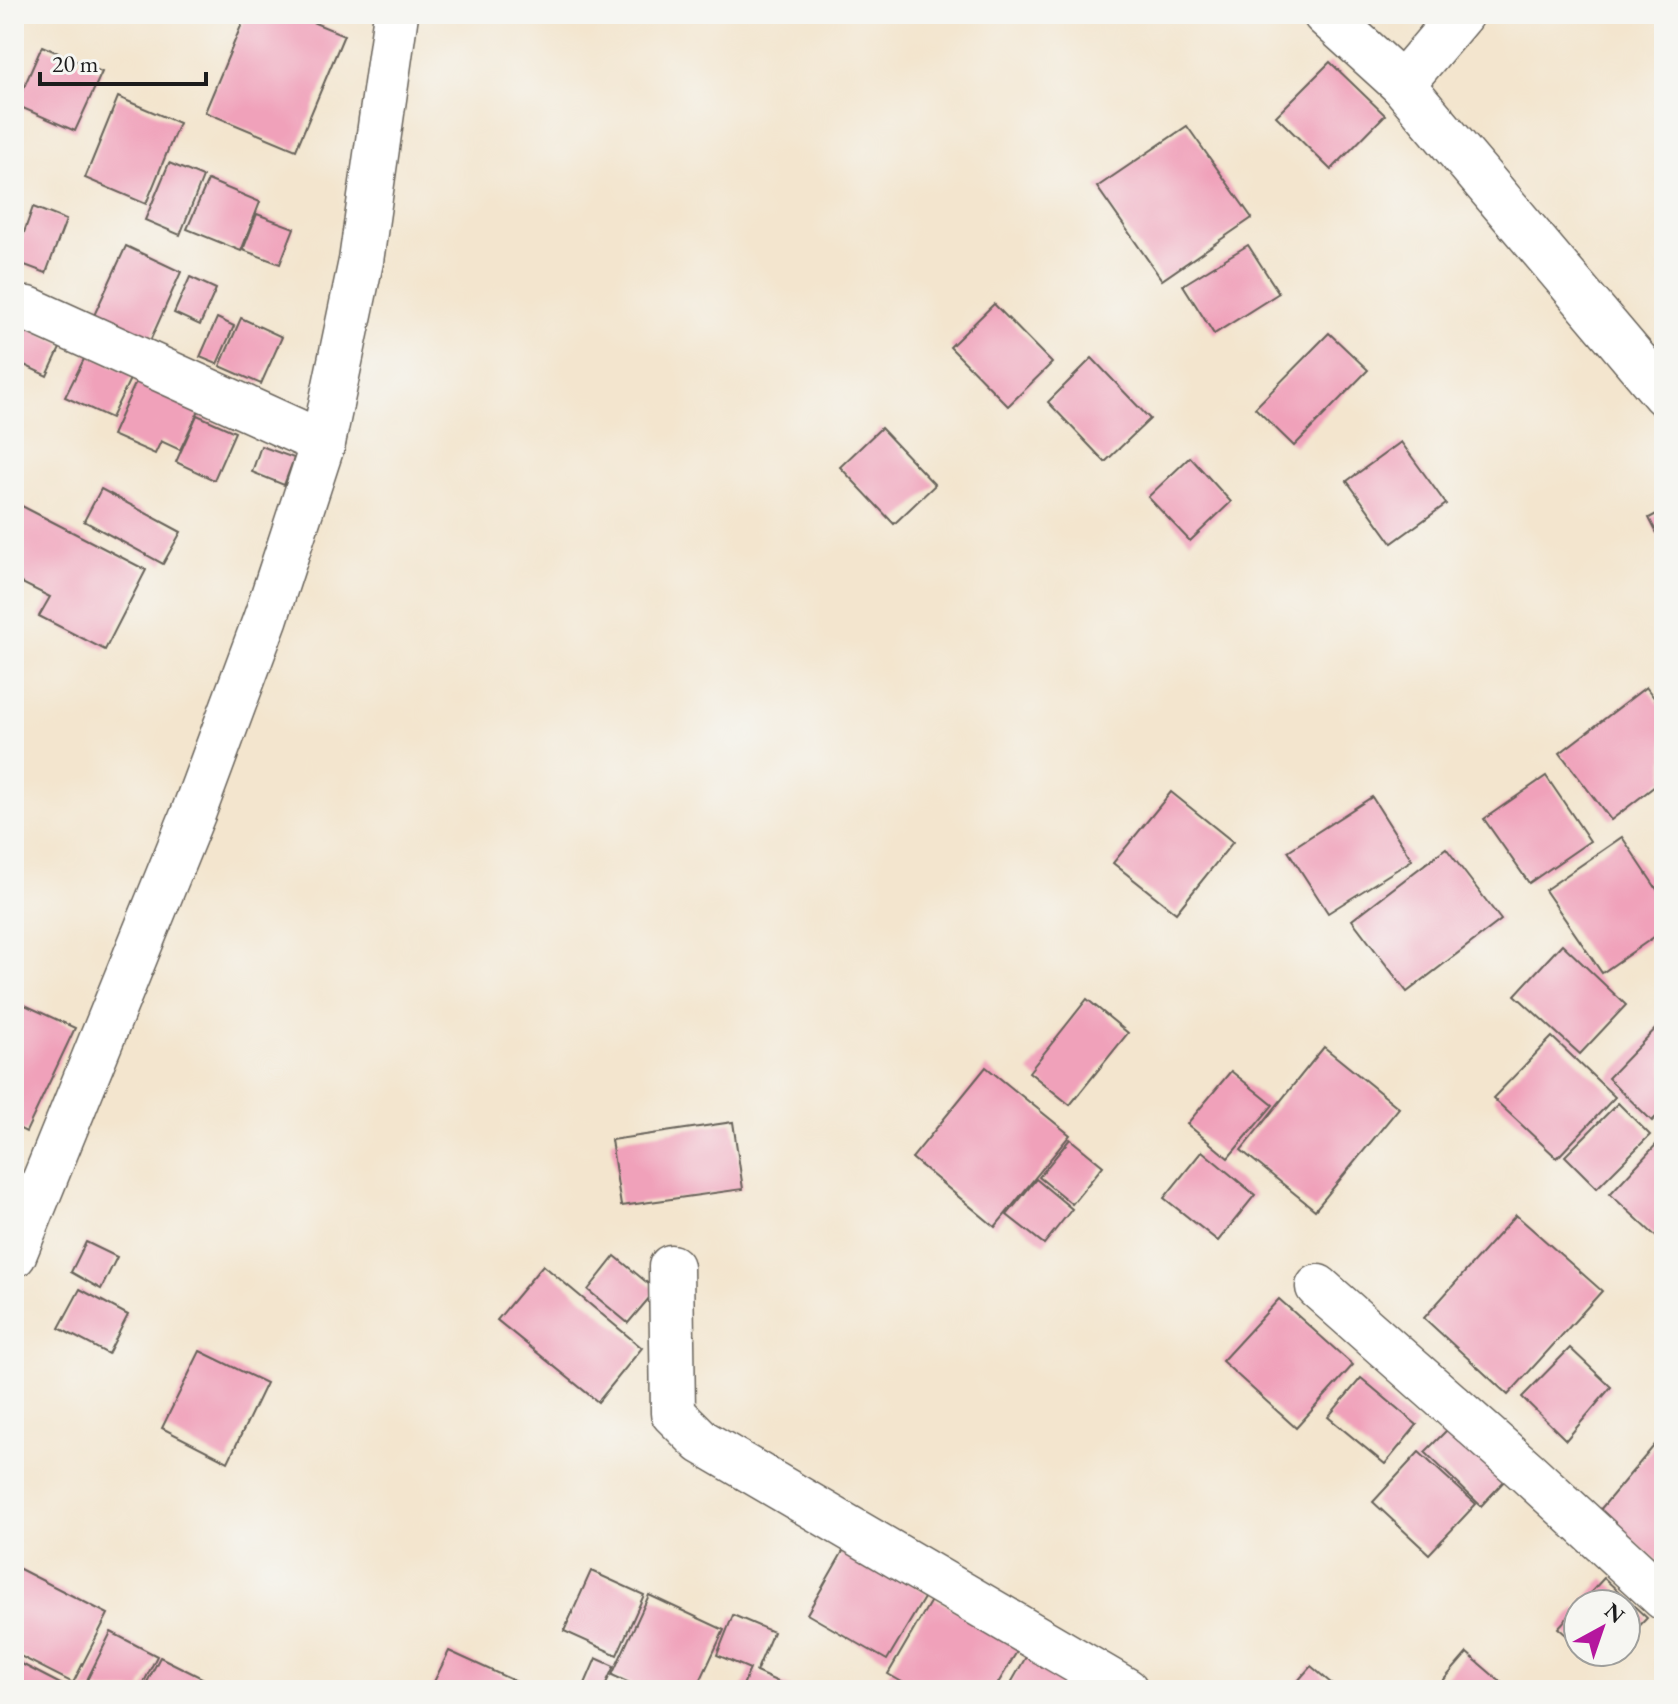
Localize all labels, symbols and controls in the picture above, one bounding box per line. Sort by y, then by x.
scale bar [40,36,206,86]
text: 20 m [52,48,99,79]
north arrow [1562,1588,1642,1668]
text: N [1598,1596,1631,1630]

